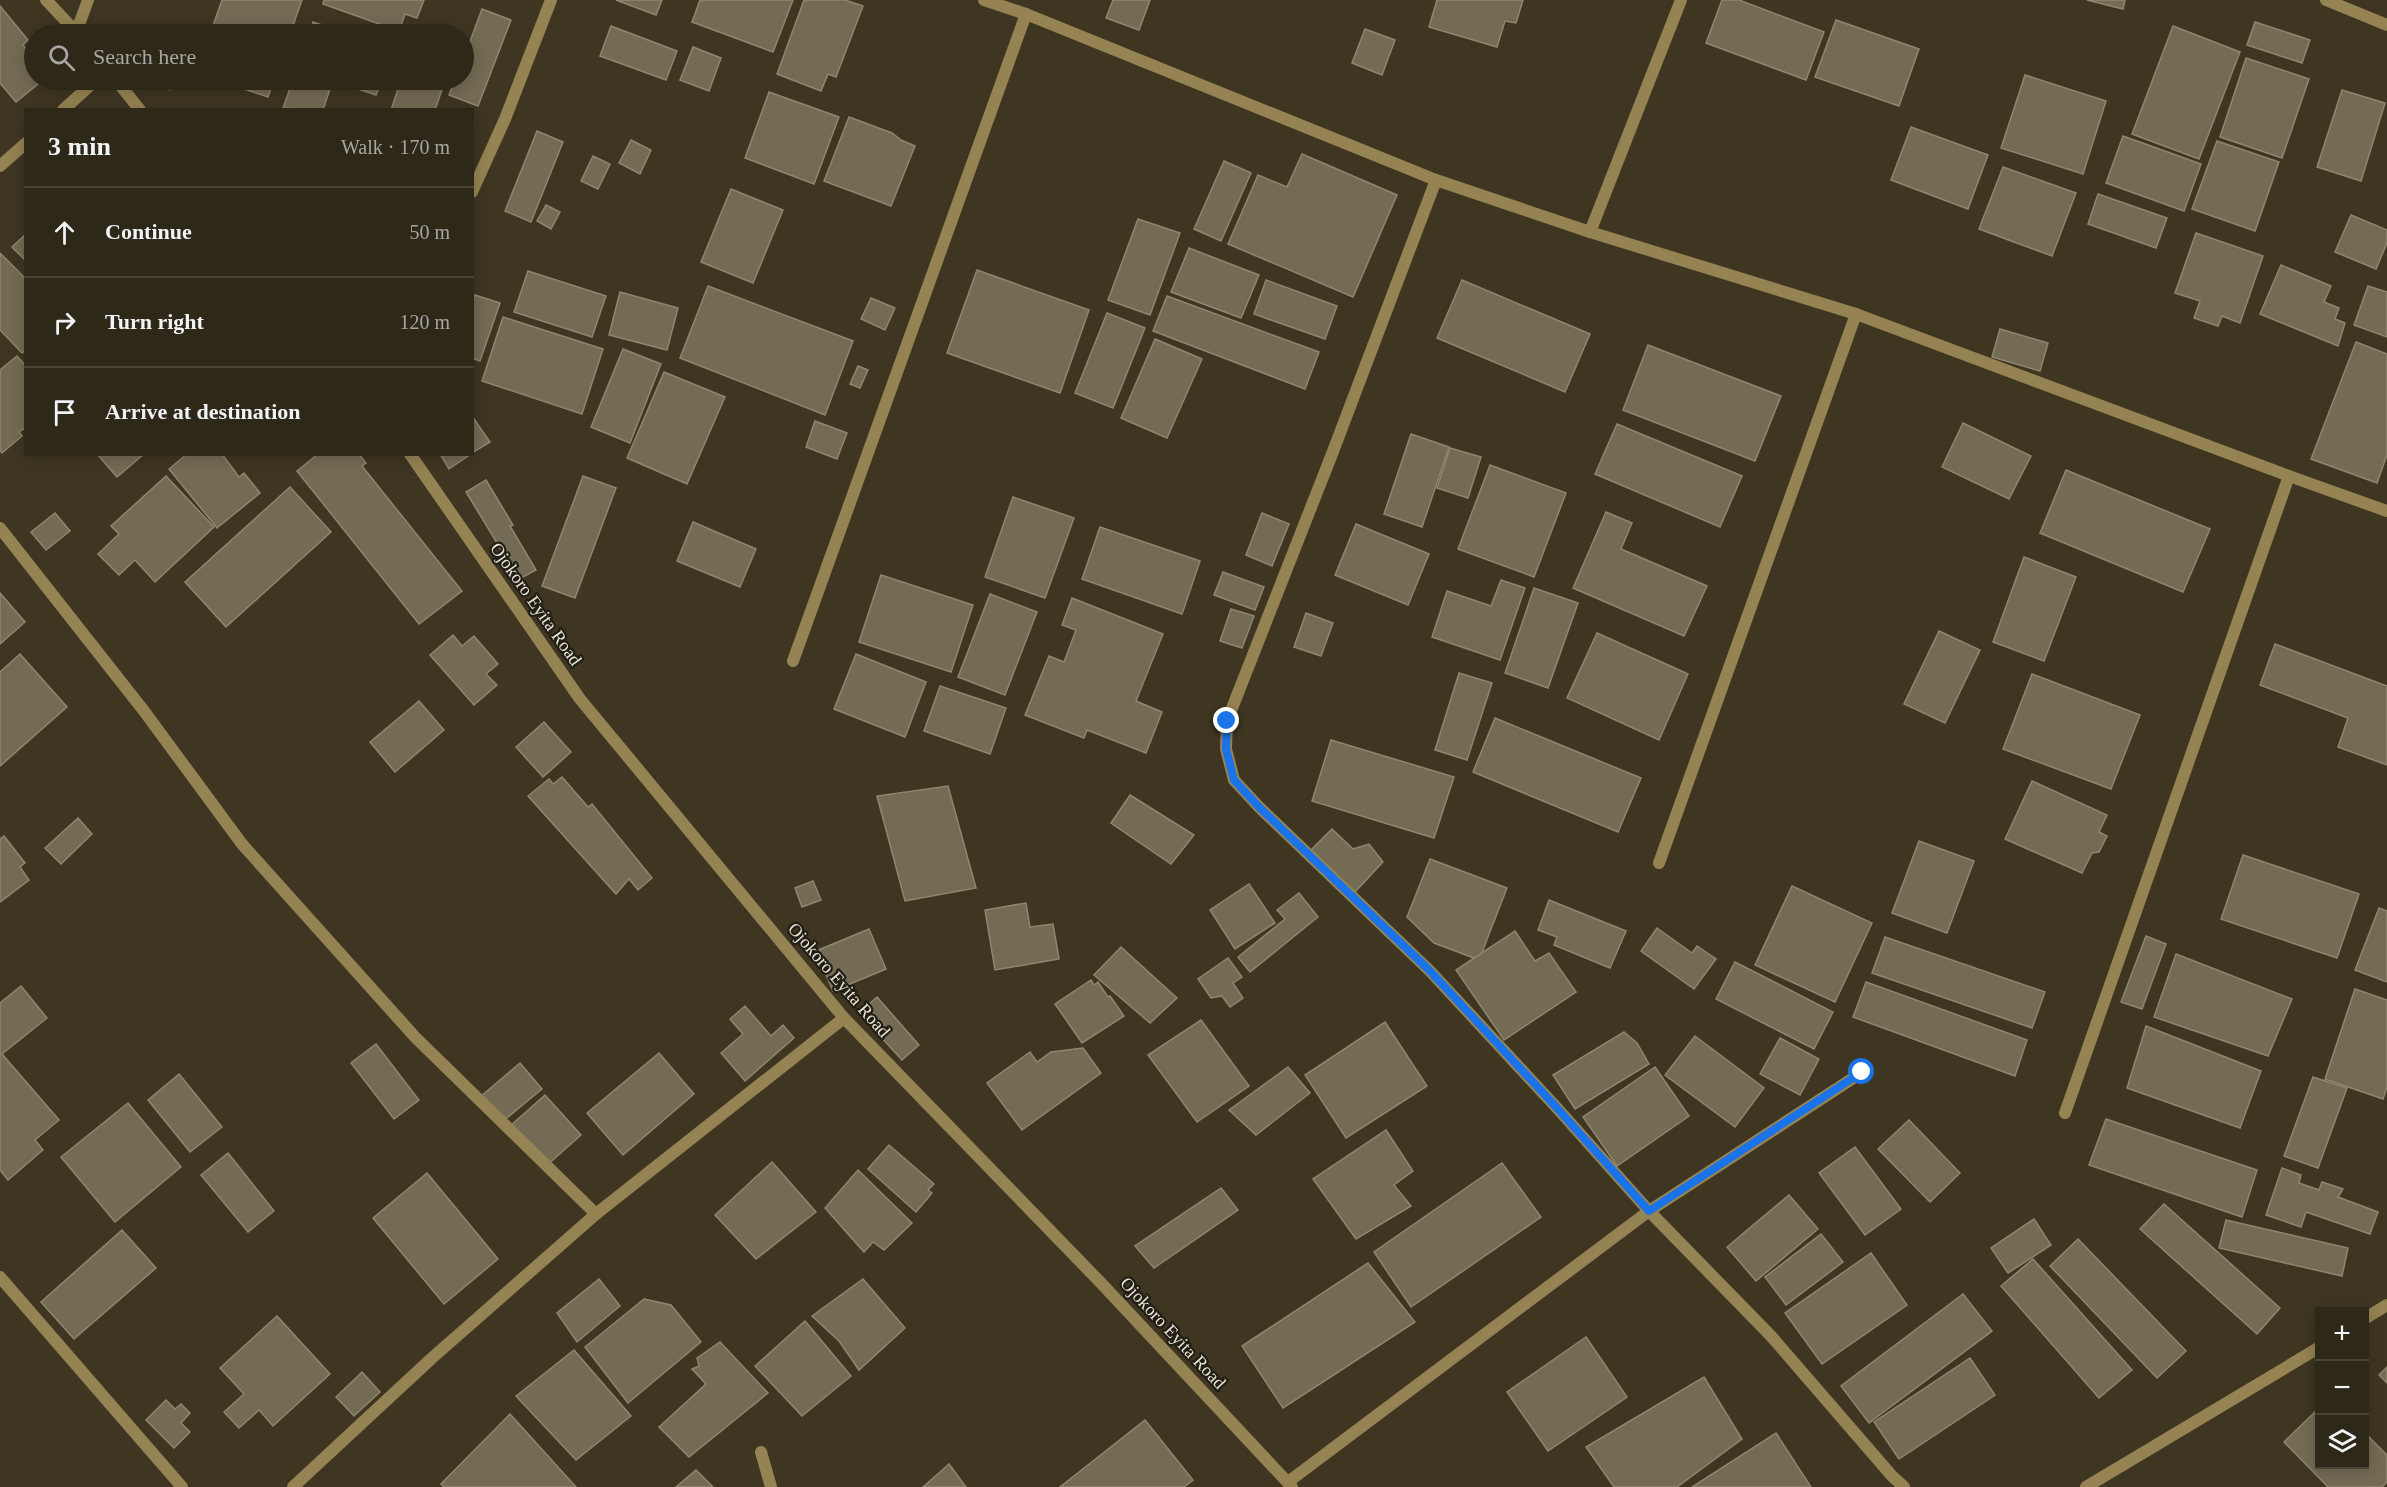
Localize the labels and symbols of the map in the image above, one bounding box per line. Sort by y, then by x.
street label: Ojokoro Eyita Road [486,539,586,669]
route end [1213,707,1239,733]
street label: Ojokoro Eyita Road [784,919,894,1041]
route start [1848,1058,1874,1084]
street label: Ojokoro Eyita Road [1116,1273,1230,1393]

